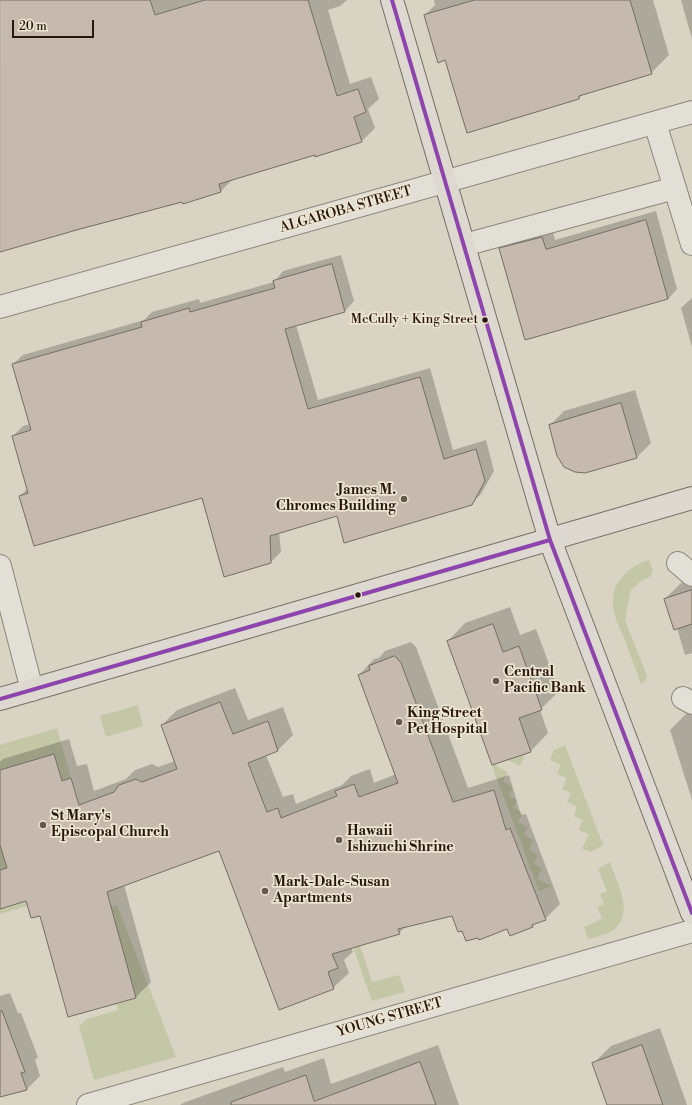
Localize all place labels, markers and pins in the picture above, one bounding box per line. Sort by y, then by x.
place label: McCully + King Street [350,312,478,328]
marker: McCully + King Street [480,315,490,325]
place label: James M. Chromes Building [276,483,396,516]
marker: James M. Chromes Building [399,494,409,504]
unlabelled marker [353,590,363,600]
place label: Central Pacific Bank [504,665,586,698]
marker: Central Pacific Bank [491,676,501,686]
place label: King Street Pet Hospital [407,706,487,738]
marker: King Street Pet Hospital [394,717,404,727]
place label: St Mary's Episcopal Church [51,809,169,842]
marker: St Mary's Episcopal Church [38,820,48,830]
place label: Hawaii Ishizuchi Shrine [347,824,454,856]
marker: Hawaii Ishizuchi Shrine [334,835,344,845]
place label: Mark-Dale-Susan Apartments [273,875,389,908]
marker: Mark-Dale-Susan Apartments [260,886,270,896]

